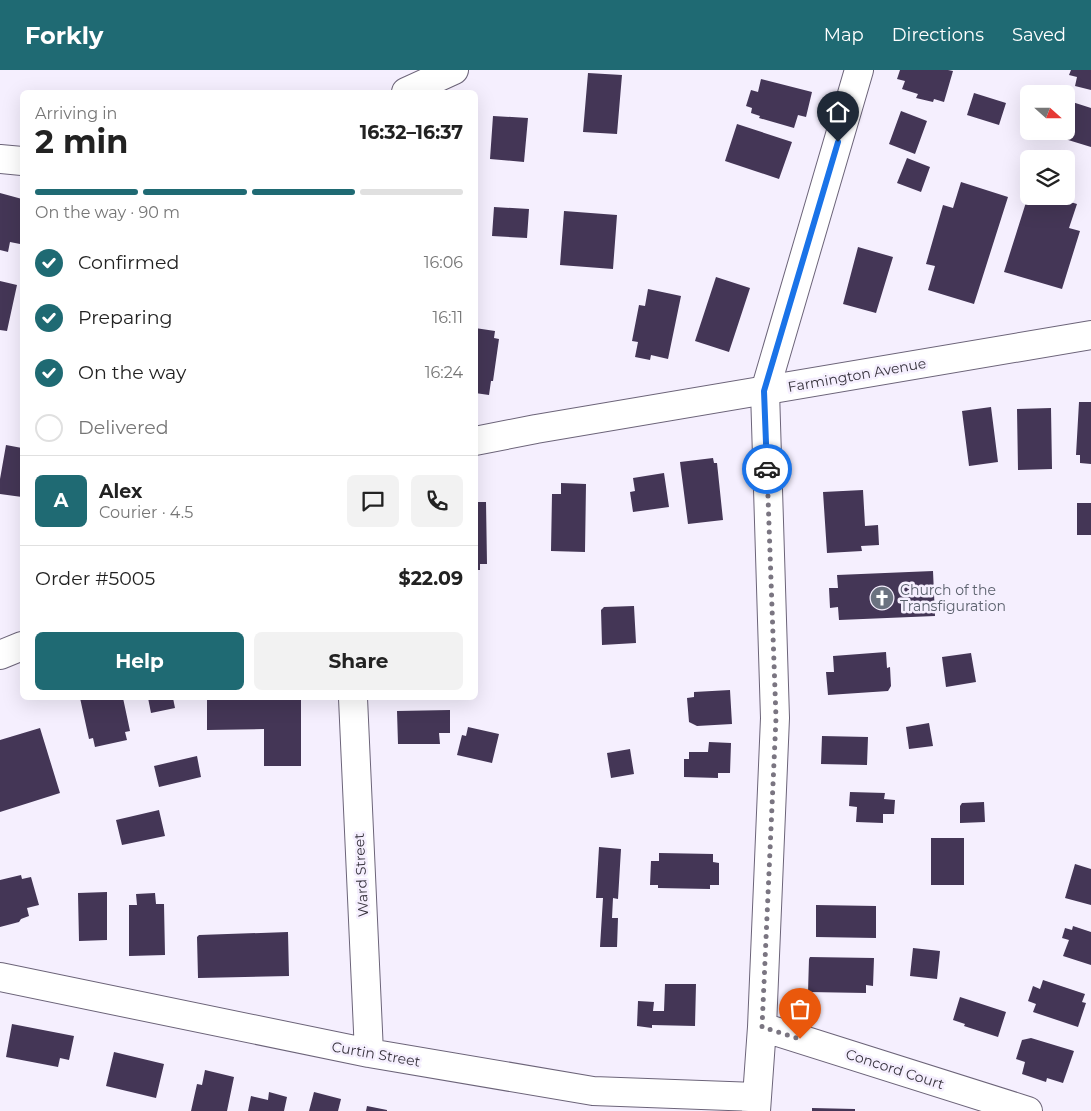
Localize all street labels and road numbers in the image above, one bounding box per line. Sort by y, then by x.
street label: Farmington Avenue [786,354,928,396]
street label: Ward Street [350,832,372,917]
street label: Curtin Street [330,1037,422,1071]
street label: Concord Court [844,1045,947,1093]

